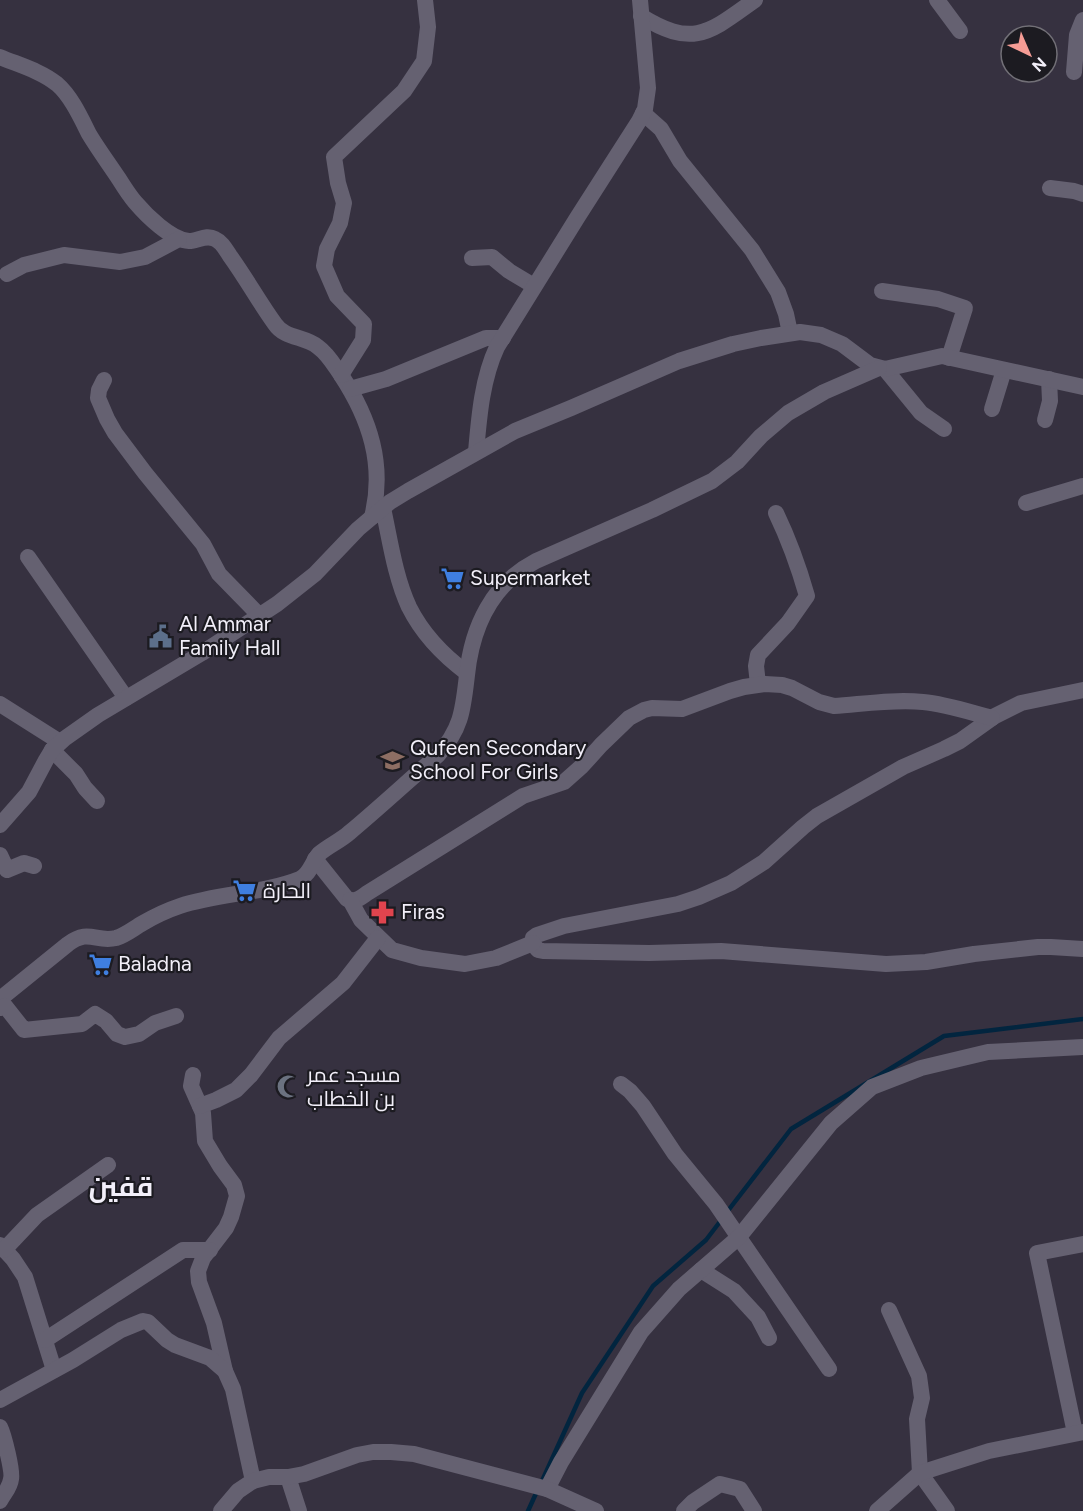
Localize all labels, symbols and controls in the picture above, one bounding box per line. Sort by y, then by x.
north arrow [999,24,1059,84]
text: N [1028,53,1050,76]
supermarket icon: Supermarket [439,565,465,591]
place label: Supermarket [470,565,591,590]
place label: Al Ammar Family Hall [179,611,280,660]
public building icon: Al Ammar Family Hall [148,623,174,649]
place label: Qufeen Secondary School For Girls [410,735,586,784]
school or university icon: Qufeen Secondary School For Girls [379,747,405,773]
supermarket icon: الحارة [232,878,258,904]
place label: الحارة [263,878,311,903]
pharmacy icon: Firas [370,899,396,925]
place label: Firas [401,899,445,924]
supermarket icon: Baladna [87,951,113,977]
place label: Baladna [118,951,192,976]
place label: مسجد عمر بن الخطاب [306,1062,401,1112]
mosque icon: مسجد عمر بن الخطاب [276,1074,302,1100]
district label: قفين [89,1170,153,1203]

